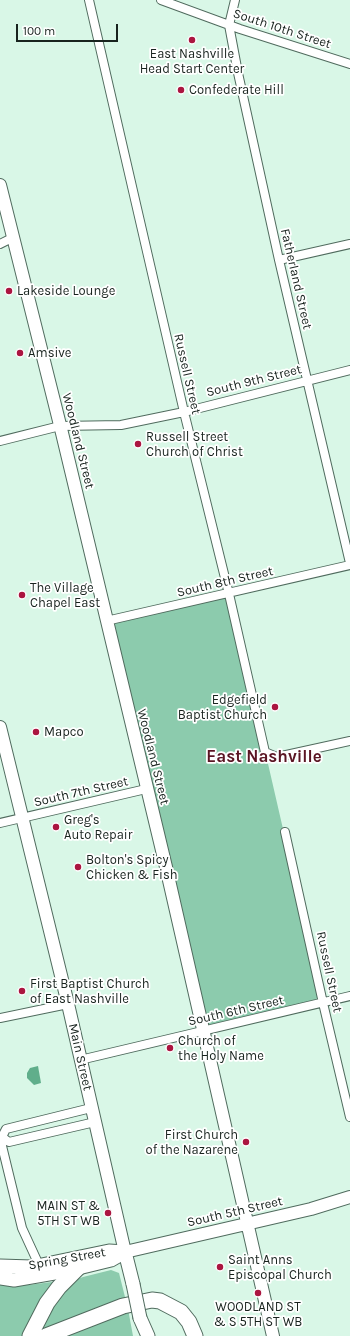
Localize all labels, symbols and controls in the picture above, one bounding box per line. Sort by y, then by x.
street label: South 10th Street [231,6,333,52]
scale bar [18,16,120,42]
text: 100 m [23,24,55,38]
marker: East Nashville Head Start Center [187,35,197,45]
place label: East Nashville Head Start Center [140,46,244,77]
place label: Confederate Hill [189,82,284,98]
marker: Confederate Hill [176,85,186,95]
street label: Fatherland Street [277,227,315,331]
place label: Lakeside Lounge [17,283,115,299]
marker: Lakeside Lounge [4,286,14,296]
street label: Russell Street [170,332,204,416]
place label: Amsive [28,345,72,361]
marker: Amsive [15,348,25,358]
street label: South 9th Street [205,362,303,400]
street label: Woodland Street [59,391,97,491]
place label: Russell Street Church of Christ [146,429,243,460]
marker: Russell Street Church of Christ [133,439,143,449]
street label: South 8th Street [175,563,275,601]
place label: The Village Chapel East [30,580,100,611]
marker: The Village Chapel East [17,590,27,600]
place label: Edgefield Baptist Church [178,692,267,723]
marker: Edgefield Baptist Church [270,702,280,712]
street label: Woodland Street [134,707,172,807]
place label: Mapco [44,724,84,740]
marker: Mapco [31,727,41,737]
district label: East Nashville [206,747,322,767]
street label: South 7th Street [32,774,130,810]
place label: Greg's Auto Repair [64,812,132,843]
marker: Greg's Auto Repair [51,822,61,832]
place label: Bolton's Spicy Chicken & Fish [86,852,178,883]
marker: Bolton's Spicy Chicken & Fish [73,862,83,872]
street label: Russell Street [313,930,345,1014]
place label: First Baptist Church of East Nashville [30,976,150,1007]
marker: First Baptist Church of East Nashville [17,986,27,996]
street label: South 6th Street [187,992,285,1030]
street label: Main Street [65,1022,95,1092]
place label: Church of the Holy Name [178,1033,264,1064]
marker: Church of the Holy Name [165,1043,175,1053]
place label: First Church of the Nazarene [146,1127,238,1158]
marker: First Church of the Nazarene [241,1137,251,1147]
street label: South 5th Street [186,1193,284,1231]
place label: MAIN ST & 5TH ST WB [37,1198,100,1229]
marker: MAIN ST & 5TH ST WB [103,1208,113,1218]
street label: Spring Street [27,1245,107,1273]
place label: Saint Anns Episcopal Church [228,1252,332,1283]
marker: Saint Anns Episcopal Church [215,1262,225,1272]
marker: WOODLAND ST & S 5TH ST WB [253,1288,263,1298]
place label: WOODLAND ST & S 5TH ST WB [214,1299,302,1330]

